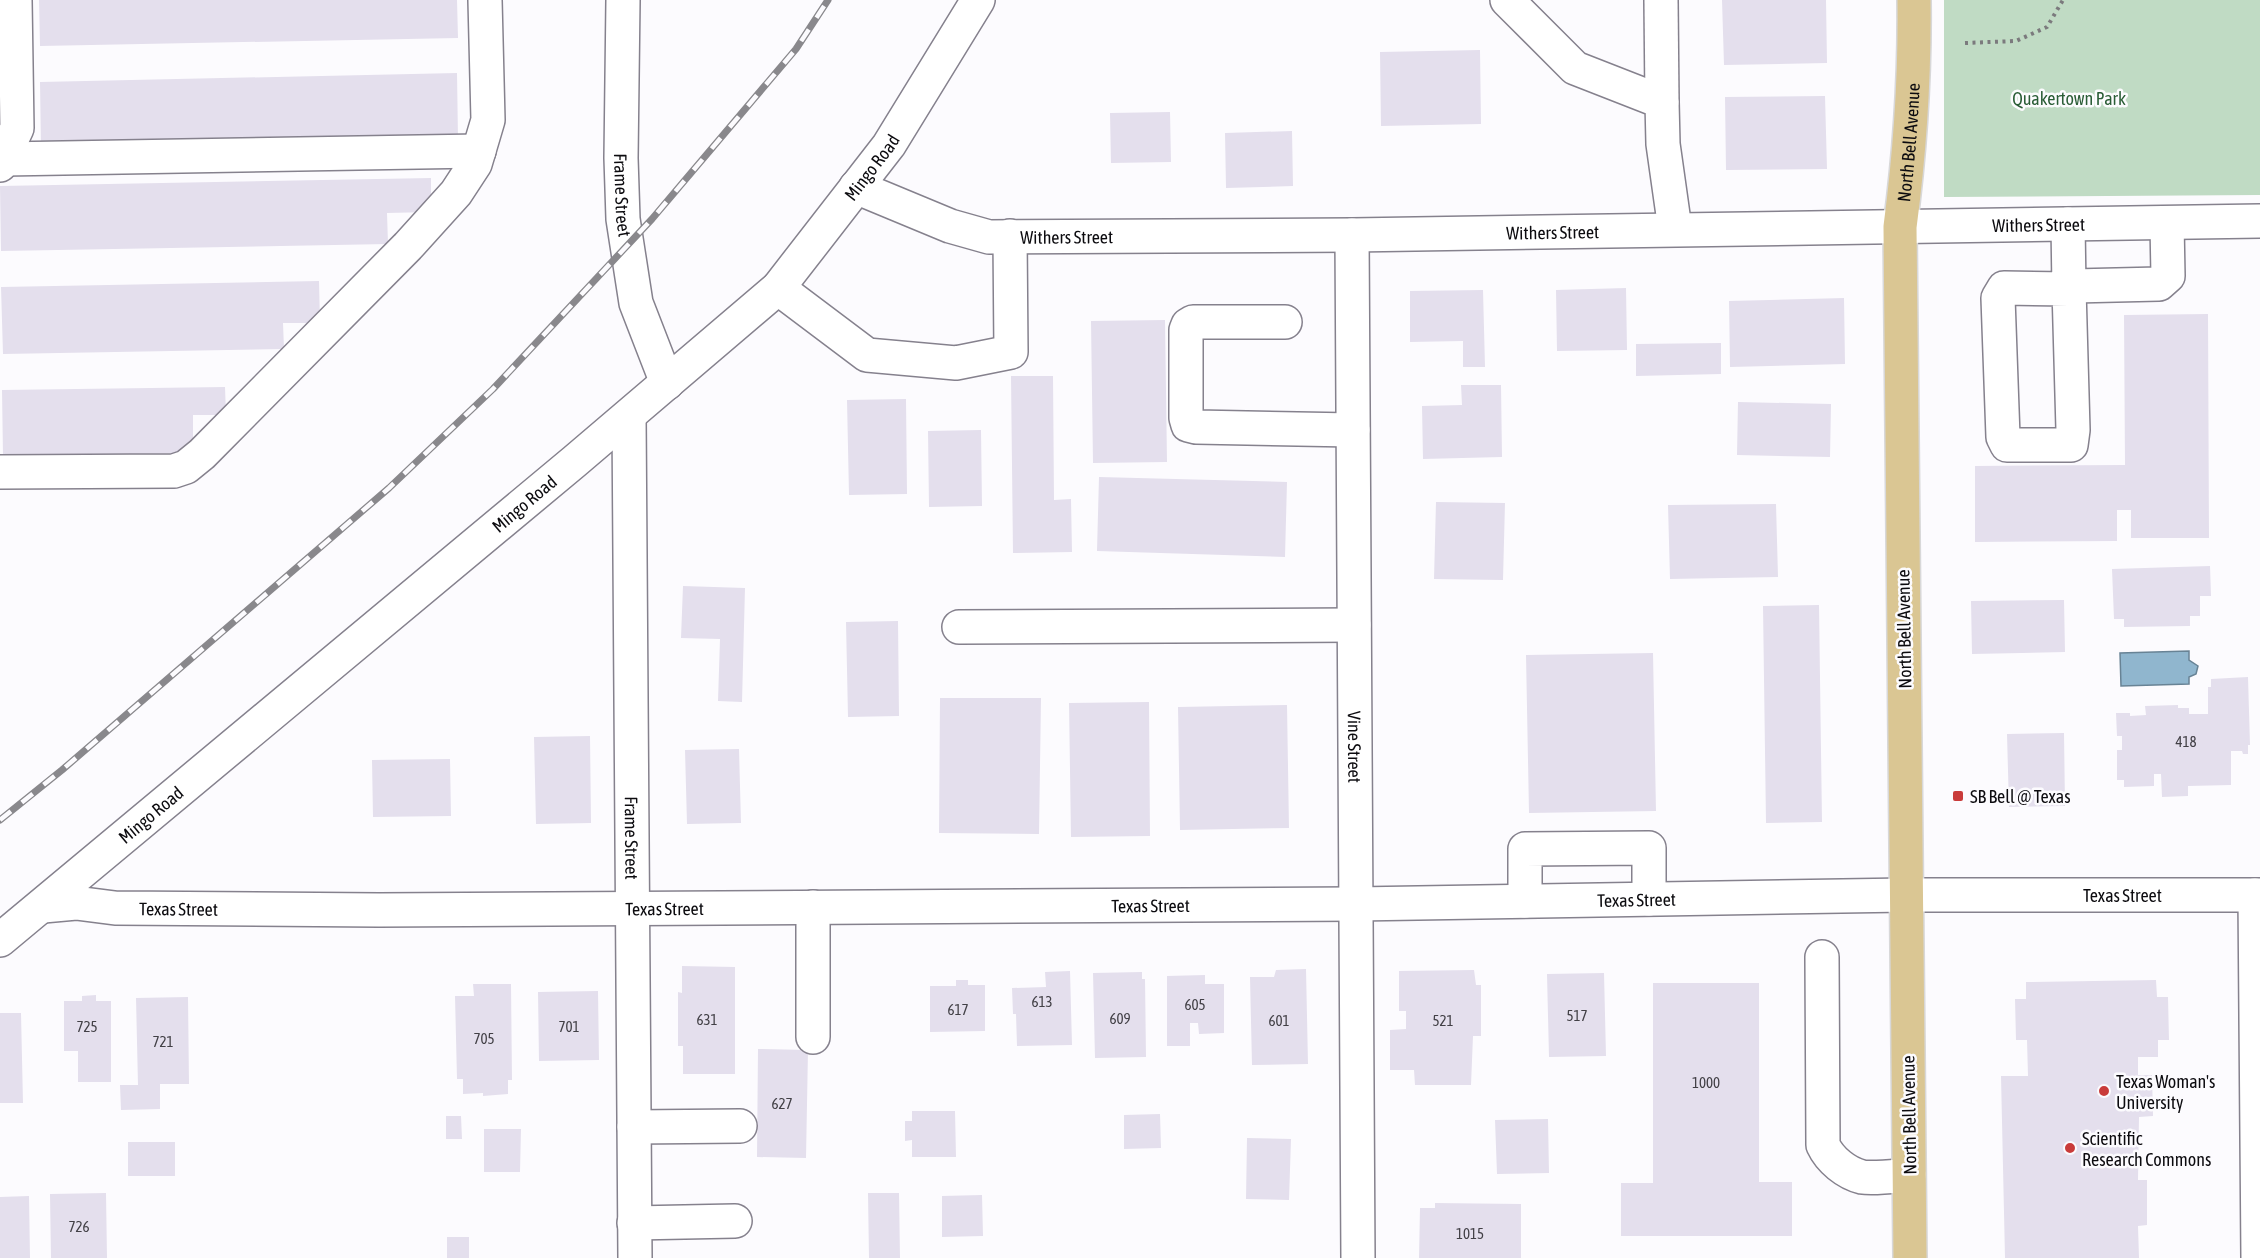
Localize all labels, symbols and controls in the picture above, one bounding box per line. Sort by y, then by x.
street label: North Bell Avenue [1893,83,1923,203]
park label: Quakertown Park [2012,88,2126,109]
street label: Mingo Road [840,130,904,204]
street label: Frame Street [610,153,636,238]
street label: Withers Street [1992,213,2085,236]
street label: Withers Street [1506,221,1599,243]
street label: Withers Street [1020,226,1113,247]
street label: Mingo Road [487,471,561,536]
street label: North Bell Avenue [1892,569,1916,689]
street label: Vine Street [1344,711,1366,783]
house number: 418 [2175,733,2197,750]
street label: Mingo Road [114,782,187,847]
place label: SB Bell @ Texas [1970,786,2071,807]
marker: SB Bell @ Texas [1951,789,1965,803]
street label: Frame Street [621,796,643,880]
street label: Texas Street [2083,885,2162,906]
street label: Texas Street [1597,888,1676,911]
street label: Texas Street [1111,895,1190,916]
street label: Texas Street [139,898,218,919]
street label: Texas Street [625,898,704,919]
house number: 613 [1031,993,1053,1010]
house number: 605 [1184,996,1206,1013]
house number: 617 [947,1001,969,1018]
house number: 517 [1566,1007,1588,1024]
house number: 609 [1109,1010,1131,1027]
house number: 631 [696,1011,718,1028]
house number: 601 [1268,1012,1290,1029]
house number: 521 [1432,1012,1454,1029]
house number: 725 [76,1018,98,1035]
house number: 701 [558,1018,580,1035]
house number: 705 [473,1030,495,1047]
house number: 721 [152,1033,174,1050]
street label: North Bell Avenue [1897,1055,1921,1175]
place label: Texas Woman's University [2116,1071,2215,1113]
house number: 1000 [1692,1074,1720,1091]
marker: Texas Woman's University [2097,1084,2111,1098]
house number: 627 [771,1095,793,1112]
place label: Scientific Research Commons [2082,1128,2211,1170]
marker: Scientific Research Commons [2063,1141,2077,1155]
house number: 726 [68,1218,90,1235]
house number: 1015 [1456,1225,1484,1242]

